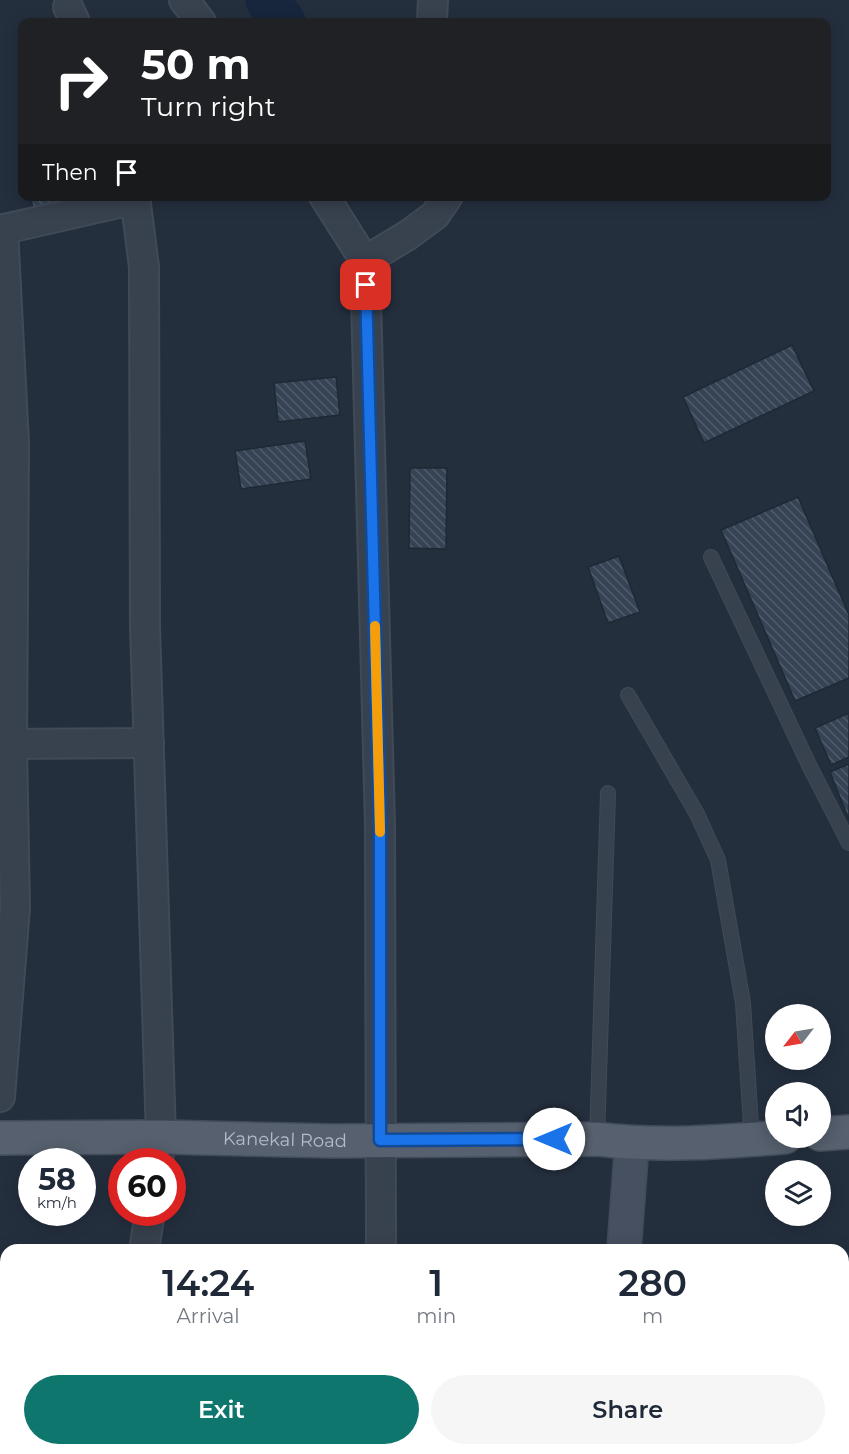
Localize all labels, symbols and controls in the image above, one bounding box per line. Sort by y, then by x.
text: 50 m [141,38,250,90]
icon: right [42,42,120,120]
text: Turn right [141,90,276,123]
icon: arrive [110,156,143,189]
text: Then [42,159,98,186]
pin [340,259,391,310]
icon: arrive [349,268,382,301]
north arrow [765,1004,831,1070]
map controls [765,1004,831,1226]
button: sound [765,1082,831,1148]
position arrow [522,1107,586,1171]
street label: Kanekal Road [223,1127,347,1152]
speed limit sign: 60 [108,1148,186,1226]
button: layers [765,1160,831,1226]
text: 58 [38,1161,76,1198]
text: km/h [37,1193,77,1212]
text: 14:24 [162,1261,254,1305]
text: 1 [429,1261,443,1305]
text: 280 [618,1261,687,1305]
text: Arrival [177,1304,240,1328]
text: min [416,1304,456,1328]
text: m [642,1304,663,1328]
button: Exit [24,1375,419,1444]
button: Share [431,1375,825,1444]

